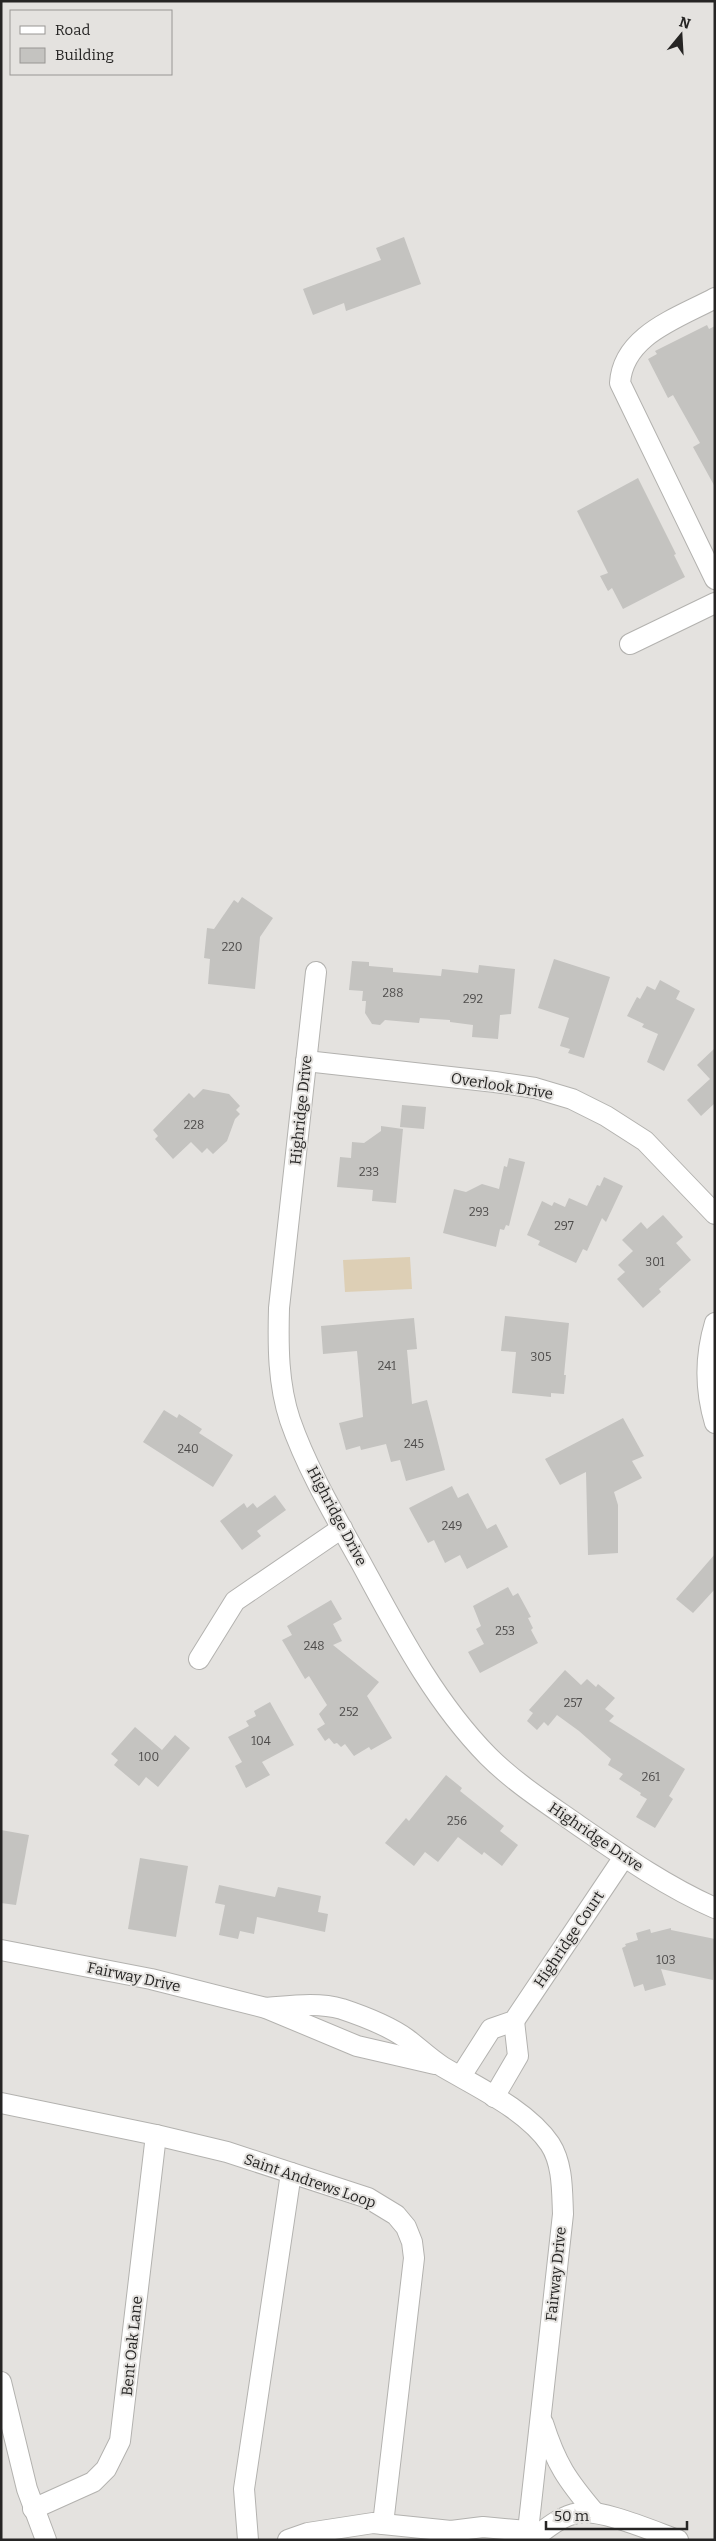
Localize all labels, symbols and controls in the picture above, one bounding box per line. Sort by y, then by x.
legend [10,10,172,75]
north arrow [656,10,706,60]
text: N [677,13,693,33]
text: Road [55,21,90,39]
text: Building [55,46,114,64]
house number: 220 [222,940,242,954]
house number: 288 [383,986,403,1000]
house number: 292 [463,992,483,1006]
street label: Highridge Drive [286,1054,316,1166]
street label: Overlook Drive [450,1069,554,1103]
house number: 228 [184,1118,204,1132]
house number: 233 [359,1165,379,1179]
house number: 293 [469,1205,489,1219]
house number: 297 [554,1219,574,1233]
house number: 301 [645,1255,665,1269]
house number: 305 [531,1350,551,1364]
house number: 241 [378,1359,396,1373]
house number: 245 [404,1437,424,1451]
house number: 240 [177,1442,199,1456]
street label: Highridge Drive [303,1463,371,1569]
house number: 249 [442,1519,462,1533]
house number: 253 [495,1624,515,1638]
house number: 248 [304,1639,324,1653]
house number: 257 [564,1696,582,1710]
house number: 252 [339,1705,359,1719]
house number: 104 [251,1734,271,1748]
house number: 100 [139,1750,159,1764]
house number: 261 [642,1770,660,1784]
street label: Highridge Drive [545,1799,647,1875]
house number: 256 [447,1814,467,1828]
street label: Highridge Court [530,1887,608,1991]
house number: 103 [656,1953,676,1967]
street label: Fairway Drive [86,1958,182,1996]
street label: Saint Andrews Loop [242,2150,378,2212]
street label: Fairway Drive [542,2226,570,2322]
street label: Bent Oak Lane [118,2295,146,2397]
scale bar [546,2498,687,2530]
text: 50 m [554,2507,590,2525]

